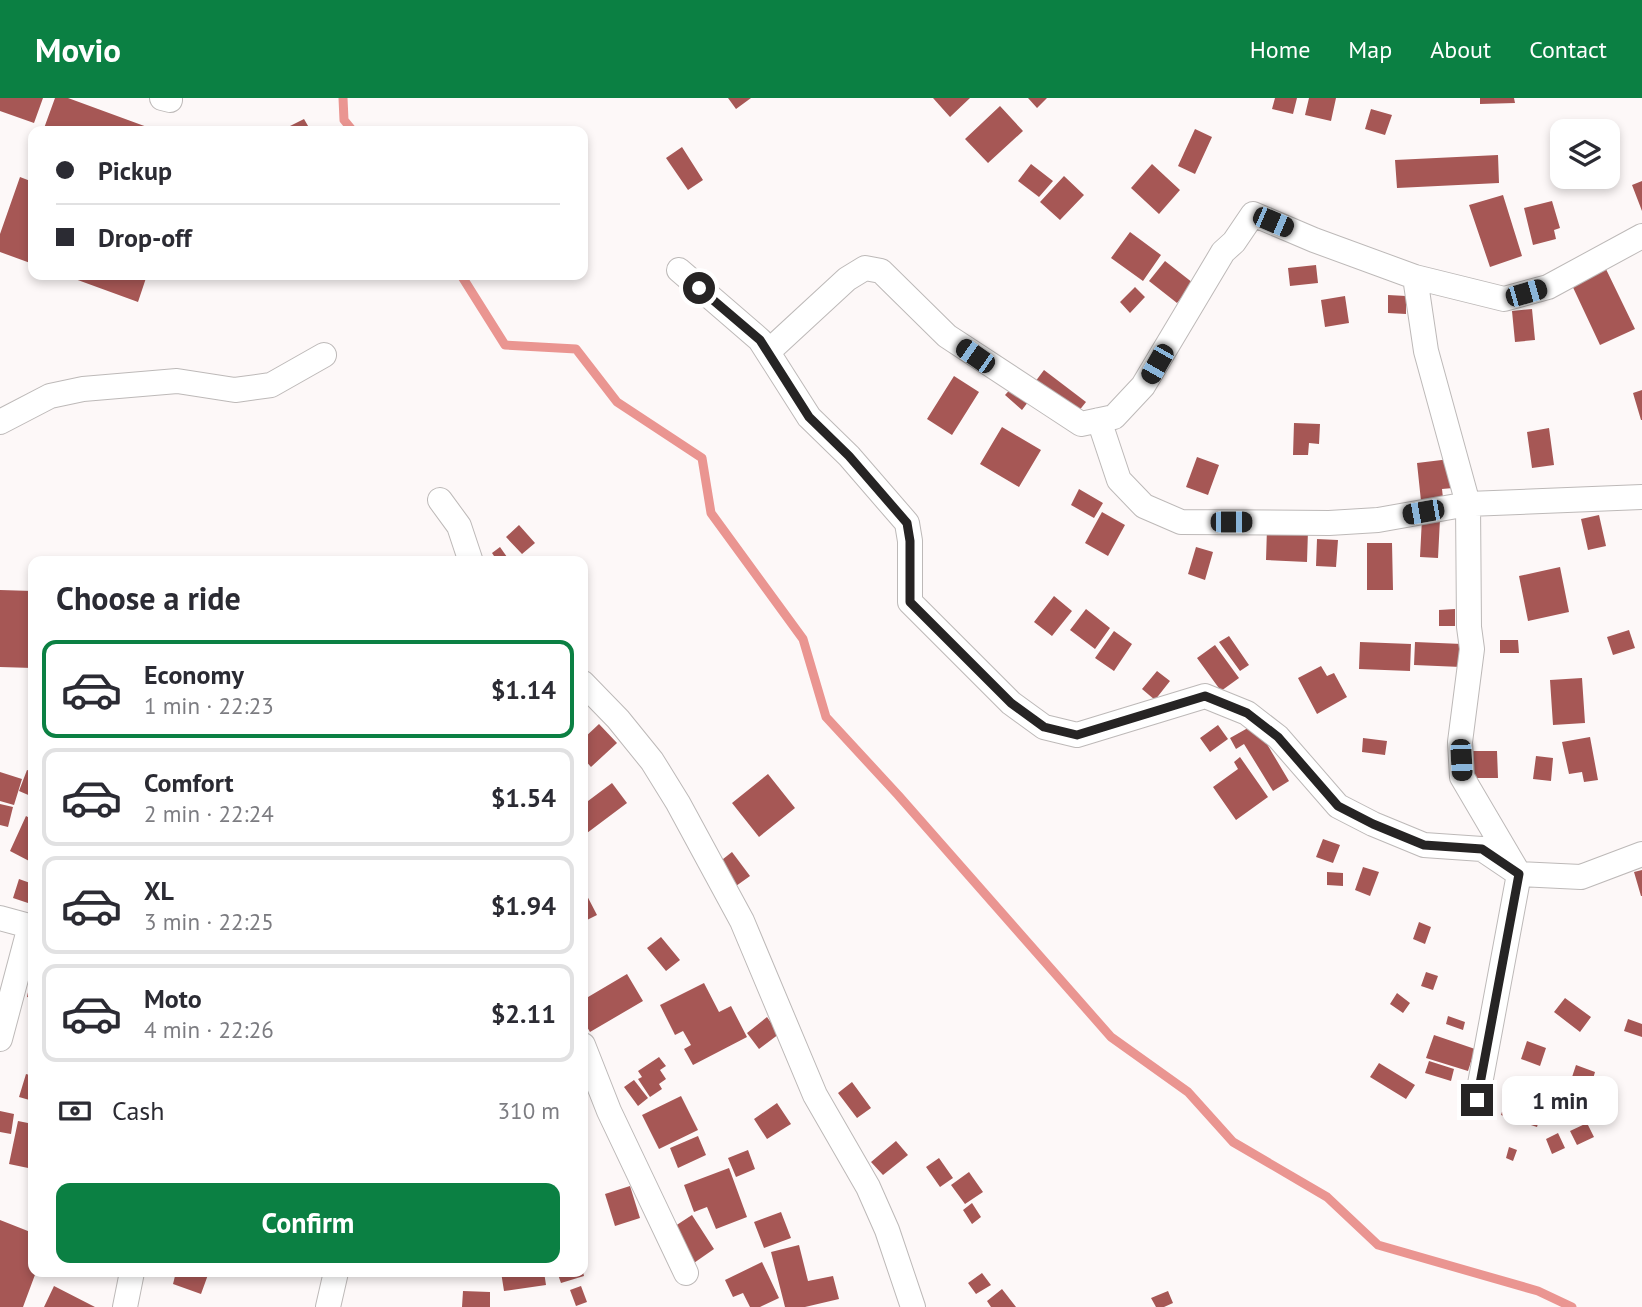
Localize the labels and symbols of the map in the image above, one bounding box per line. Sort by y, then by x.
car [1250,204,1297,240]
route start [683,272,715,304]
car [1503,277,1550,309]
car [952,335,999,377]
car [1138,341,1177,387]
car [1401,498,1446,526]
car [1211,512,1253,533]
car [1450,738,1473,782]
callout: 1 min [1502,1076,1617,1124]
route end [1461,1084,1493,1116]

